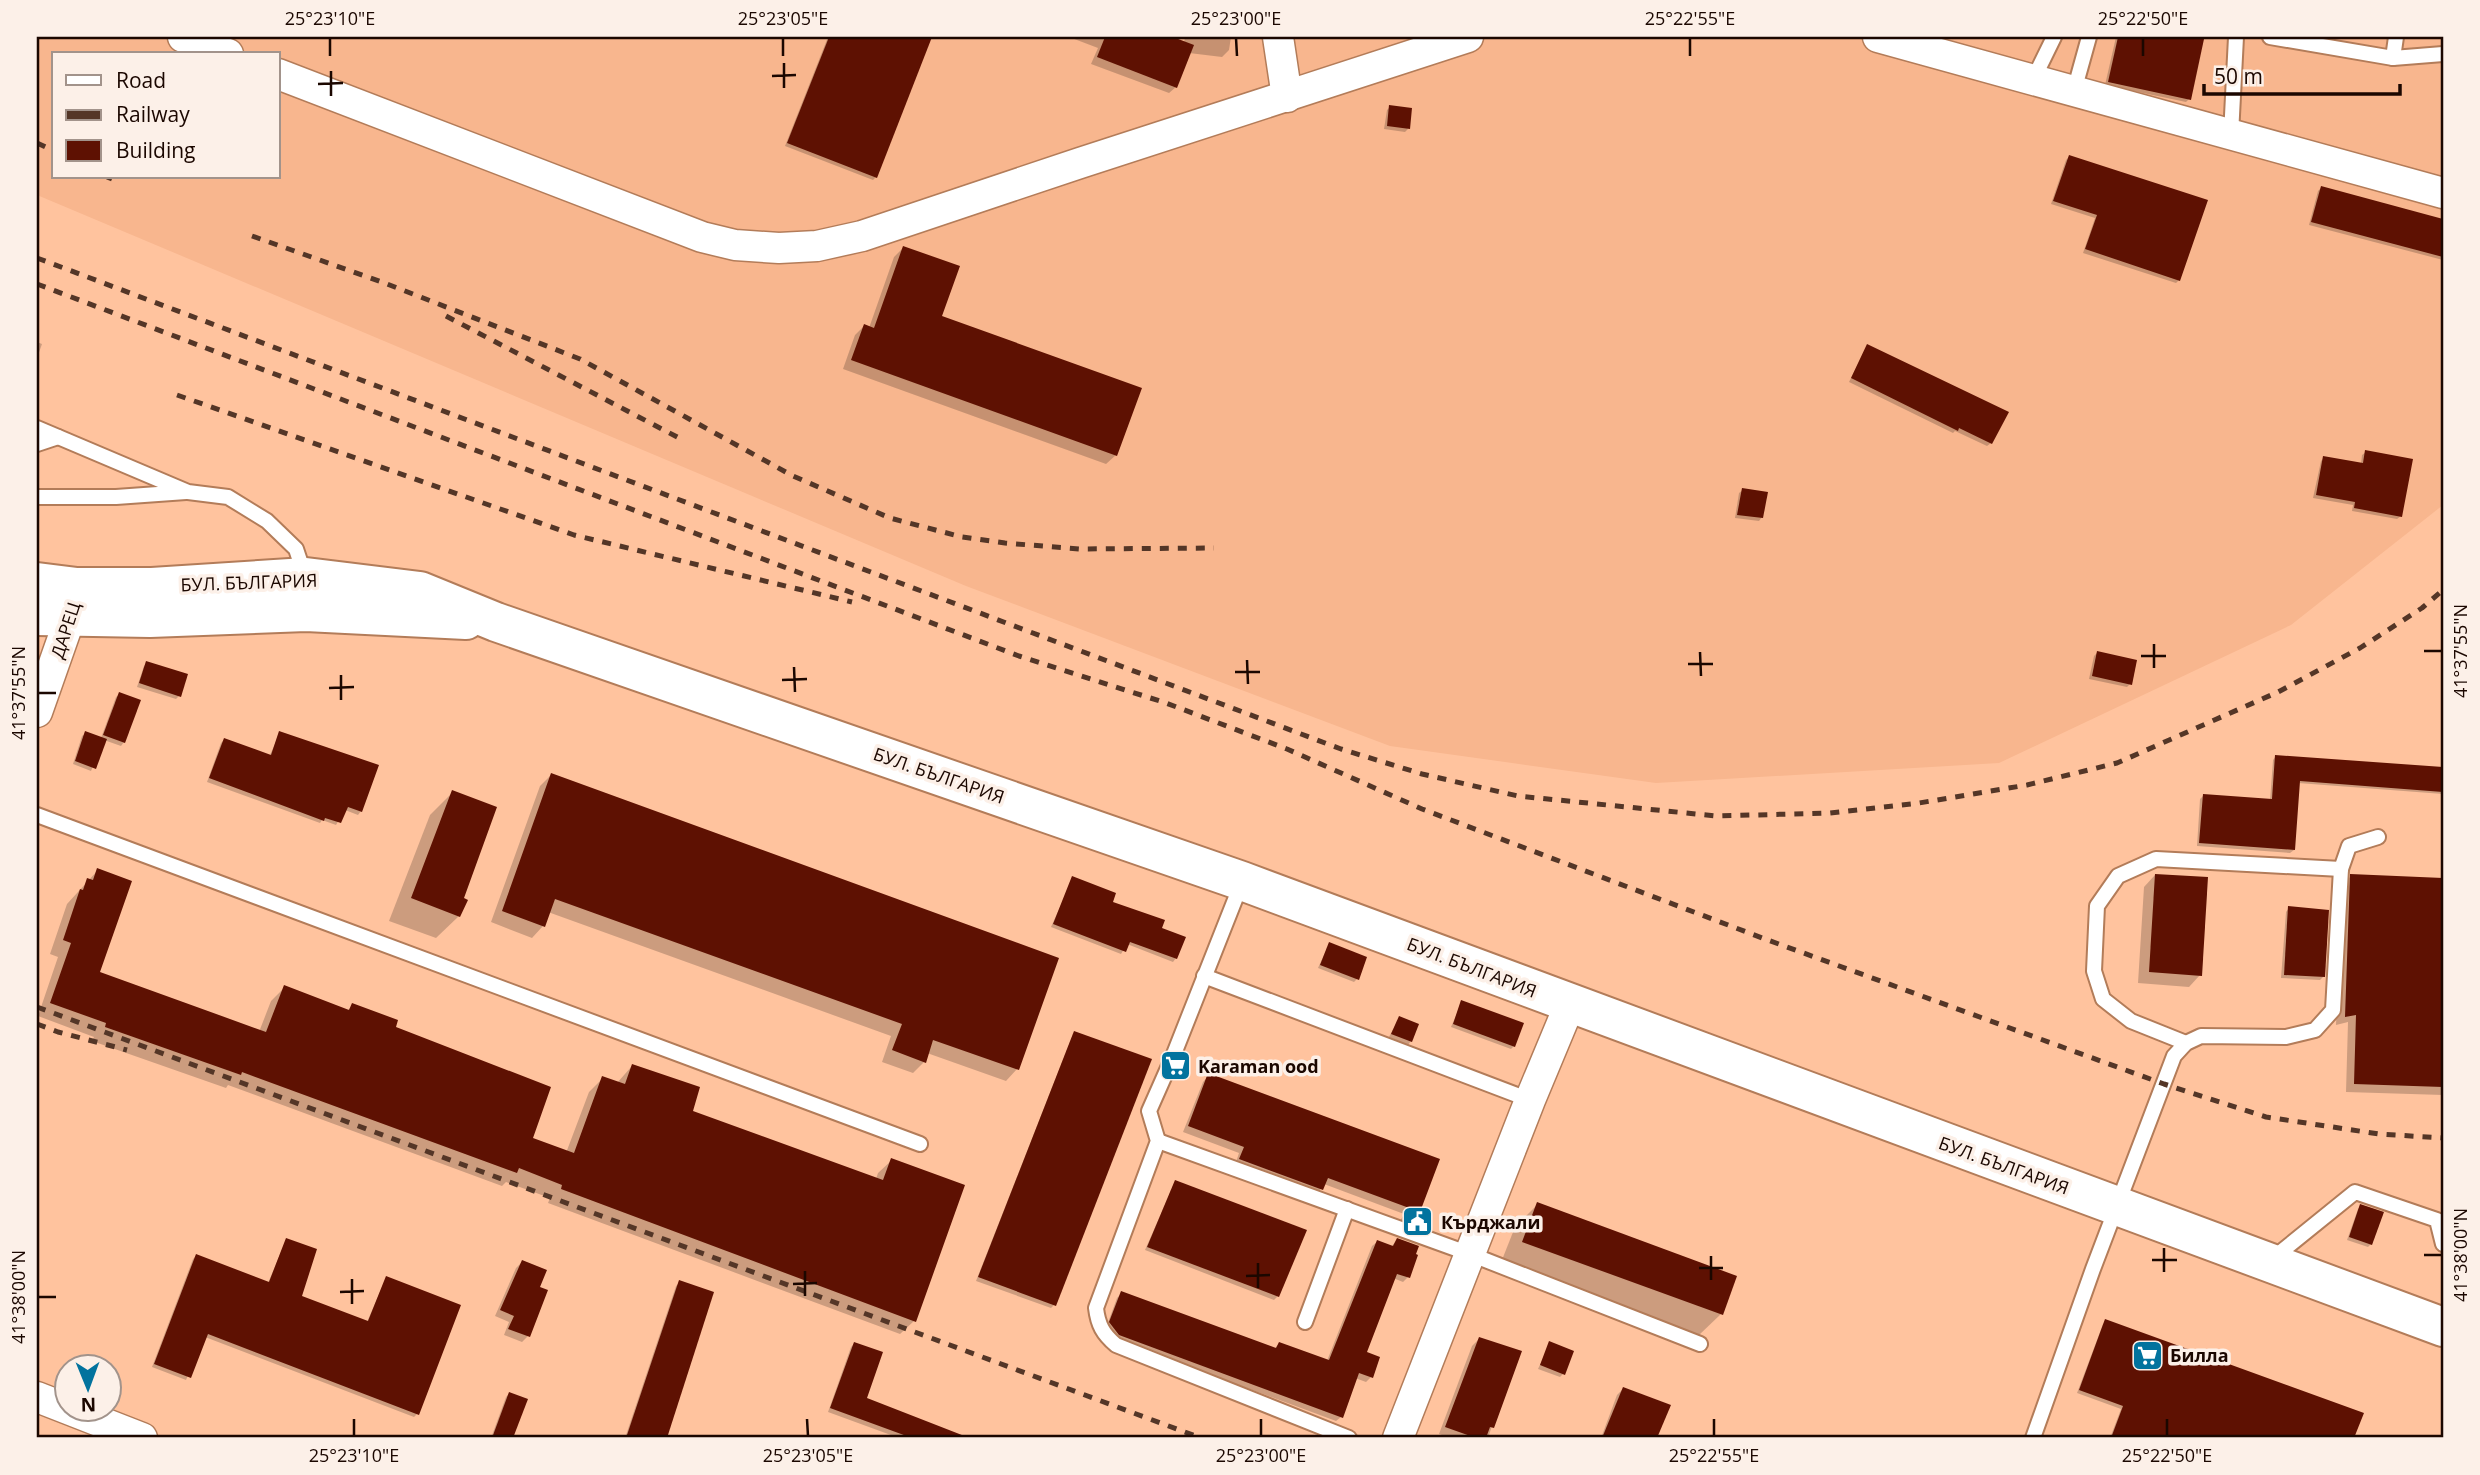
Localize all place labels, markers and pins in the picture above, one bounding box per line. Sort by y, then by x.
supermarket icon: Karaman ood [1158,1049,1192,1083]
place label: Karaman ood [1198,1054,1319,1078]
public building icon: Кърджали [1401,1205,1435,1239]
place label: Кърджали [1441,1210,1540,1234]
supermarket icon: Билла [2130,1338,2164,1372]
place label: Билла [2170,1343,2229,1367]

